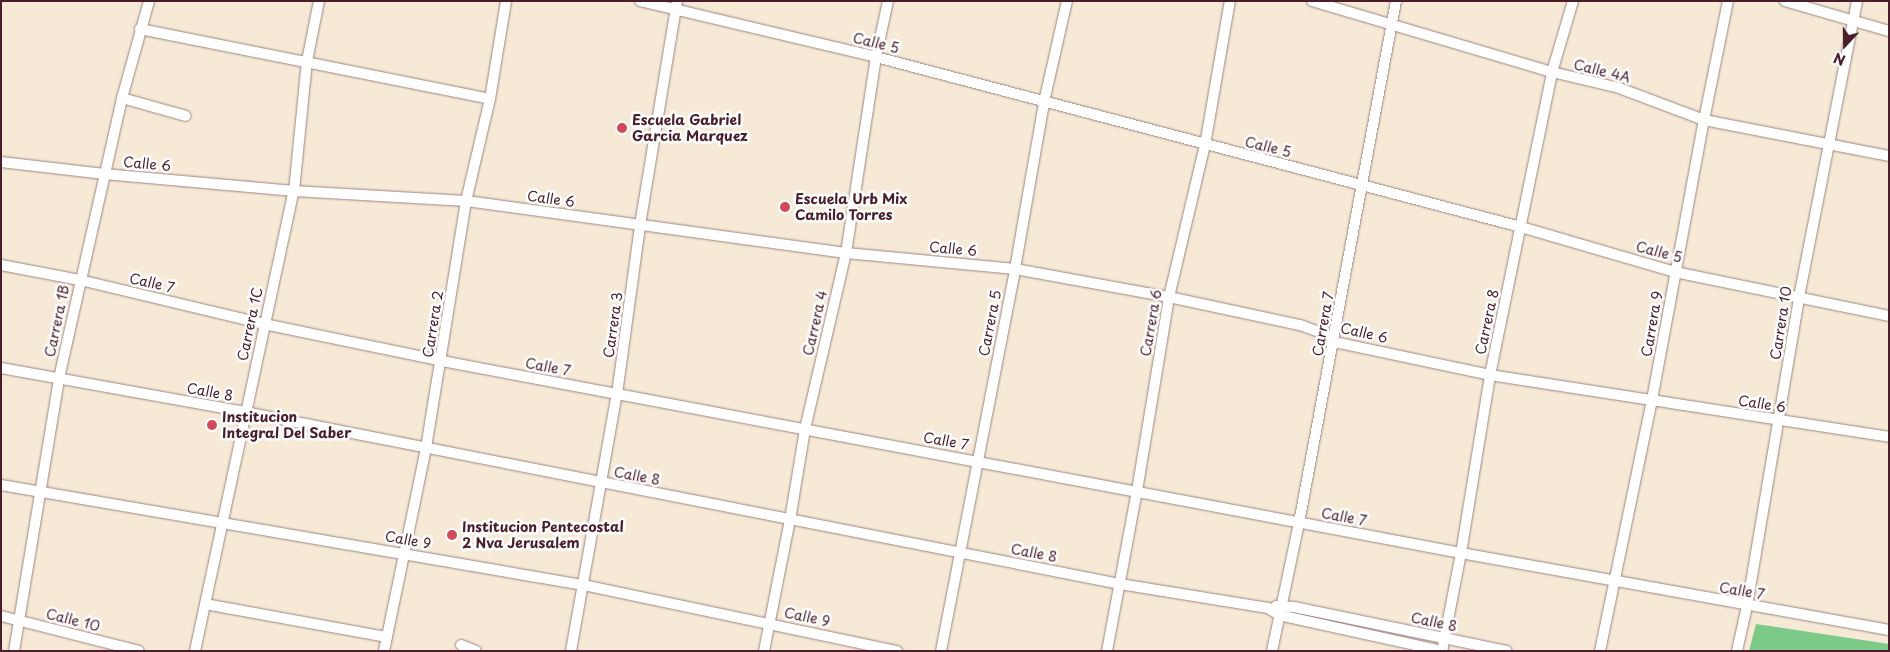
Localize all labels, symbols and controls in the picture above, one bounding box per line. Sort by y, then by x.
north arrow [1820,20,1870,70]
street label: Calle 5 [851,29,901,57]
text: N [1831,48,1848,71]
street label: Calle 4A [1572,56,1632,86]
place label: Escuela Gabriel Garcia Marquez [632,112,748,144]
marker: Escuela Gabriel Garcia Marquez [616,122,628,134]
street label: Calle 5 [1243,133,1293,161]
street label: Calle 6 [122,154,172,174]
street label: Calle 6 [526,187,576,211]
place label: Escuela Urb Mix Camilo Torres [795,191,908,223]
marker: Escuela Urb Mix Camilo Torres [779,201,791,213]
street label: Calle 5 [1634,238,1684,266]
street label: Calle 6 [928,239,978,259]
street label: Calle 7 [127,270,177,296]
street label: Carrera 1B [41,283,73,359]
street label: Carrera 1C [234,285,266,363]
street label: Carrera 10 [1767,285,1795,361]
street label: Carrera 4 [799,288,831,358]
street label: Carrera 5 [975,288,1005,358]
street label: Carrera 6 [1137,288,1165,358]
street label: Carrera 8 [1472,288,1502,356]
street label: Carrera 2 [419,289,447,359]
street label: Carrera 3 [600,290,626,360]
street label: Carrera 7 [1309,290,1337,358]
street label: Carrera 9 [1638,290,1666,358]
street label: Calle 6 [1339,319,1389,347]
street label: Calle 7 [524,354,572,380]
street label: Calle 8 [185,380,235,404]
street label: Calle 6 [1737,392,1787,416]
place label: Institucion Integral Del Saber [222,409,353,442]
marker: Institucion Integral Del Saber [206,419,218,431]
street label: Calle 7 [922,429,970,453]
street label: Calle 8 [612,463,662,489]
street label: Calle 7 [1320,504,1368,530]
place label: Institucion Pentecostal 2 Nva Jerusalem [462,519,624,552]
street label: Calle 9 [383,528,433,552]
marker: Institucion Pentecostal 2 Nva Jerusalem [446,529,458,541]
street label: Calle 8 [1009,540,1059,566]
street label: Calle 7 [1718,579,1766,603]
street label: Calle 9 [782,604,832,630]
street label: Calle 10 [44,605,102,635]
street label: Calle 8 [1409,609,1459,635]

